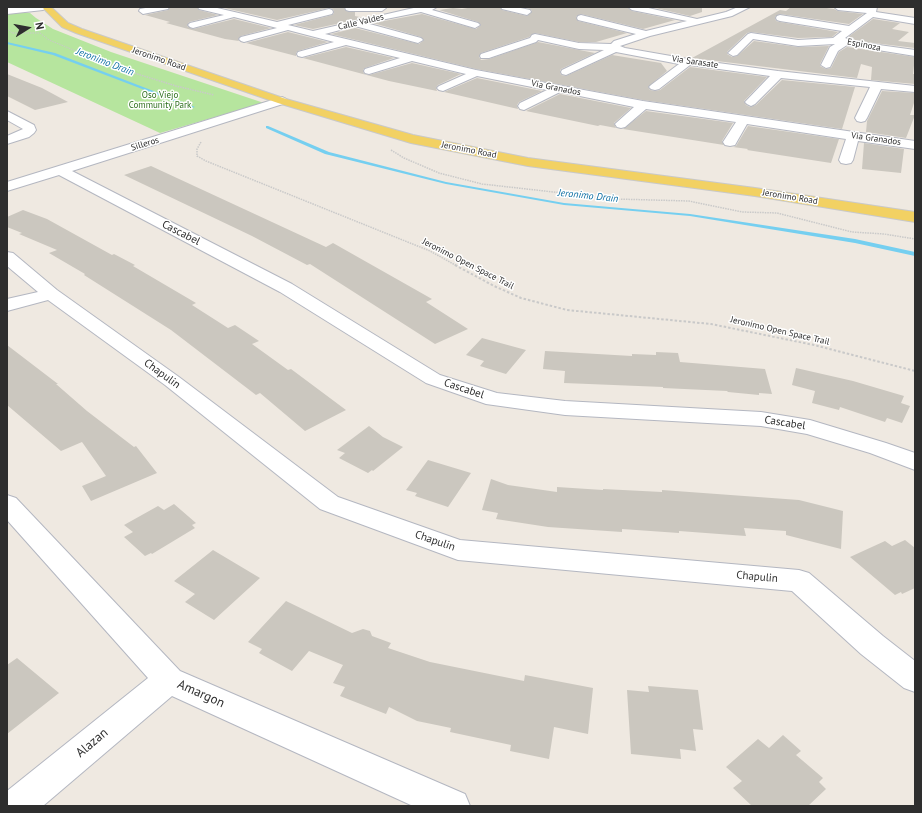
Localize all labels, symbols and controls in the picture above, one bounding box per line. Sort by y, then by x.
north arrow [8,8,48,48]
street label: Calle Valdes [337,11,385,33]
text: N [32,21,47,31]
street label: Espinoza [846,36,882,54]
water label: Jeronimo Drain [74,45,136,79]
street label: Jeronimo Road [131,45,187,73]
street label: Via Sarasate [671,53,719,71]
street label: Via Granados [530,78,582,98]
park label: Oso Viejo Community Park [129,90,191,111]
street label: Via Granados [850,130,902,148]
street label: Silleros [130,135,160,153]
street label: Jeronimo Road [440,139,498,161]
water label: Jeronimo Drain [557,187,619,205]
street label: Jeronimo Road [762,187,818,207]
street label: Cascabel [160,218,202,248]
street label: Jeronimo Open Space Trail [420,236,516,292]
street label: Jeronimo Open Space Trail [729,314,831,348]
street label: Chapulin [141,356,183,392]
street label: Cascabel [442,376,486,402]
street label: Cascabel [764,413,806,433]
street label: Chapulin [413,528,457,554]
street label: Chapulin [736,569,778,585]
street label: Amargon [175,677,227,711]
street label: Alazan [73,725,111,761]

